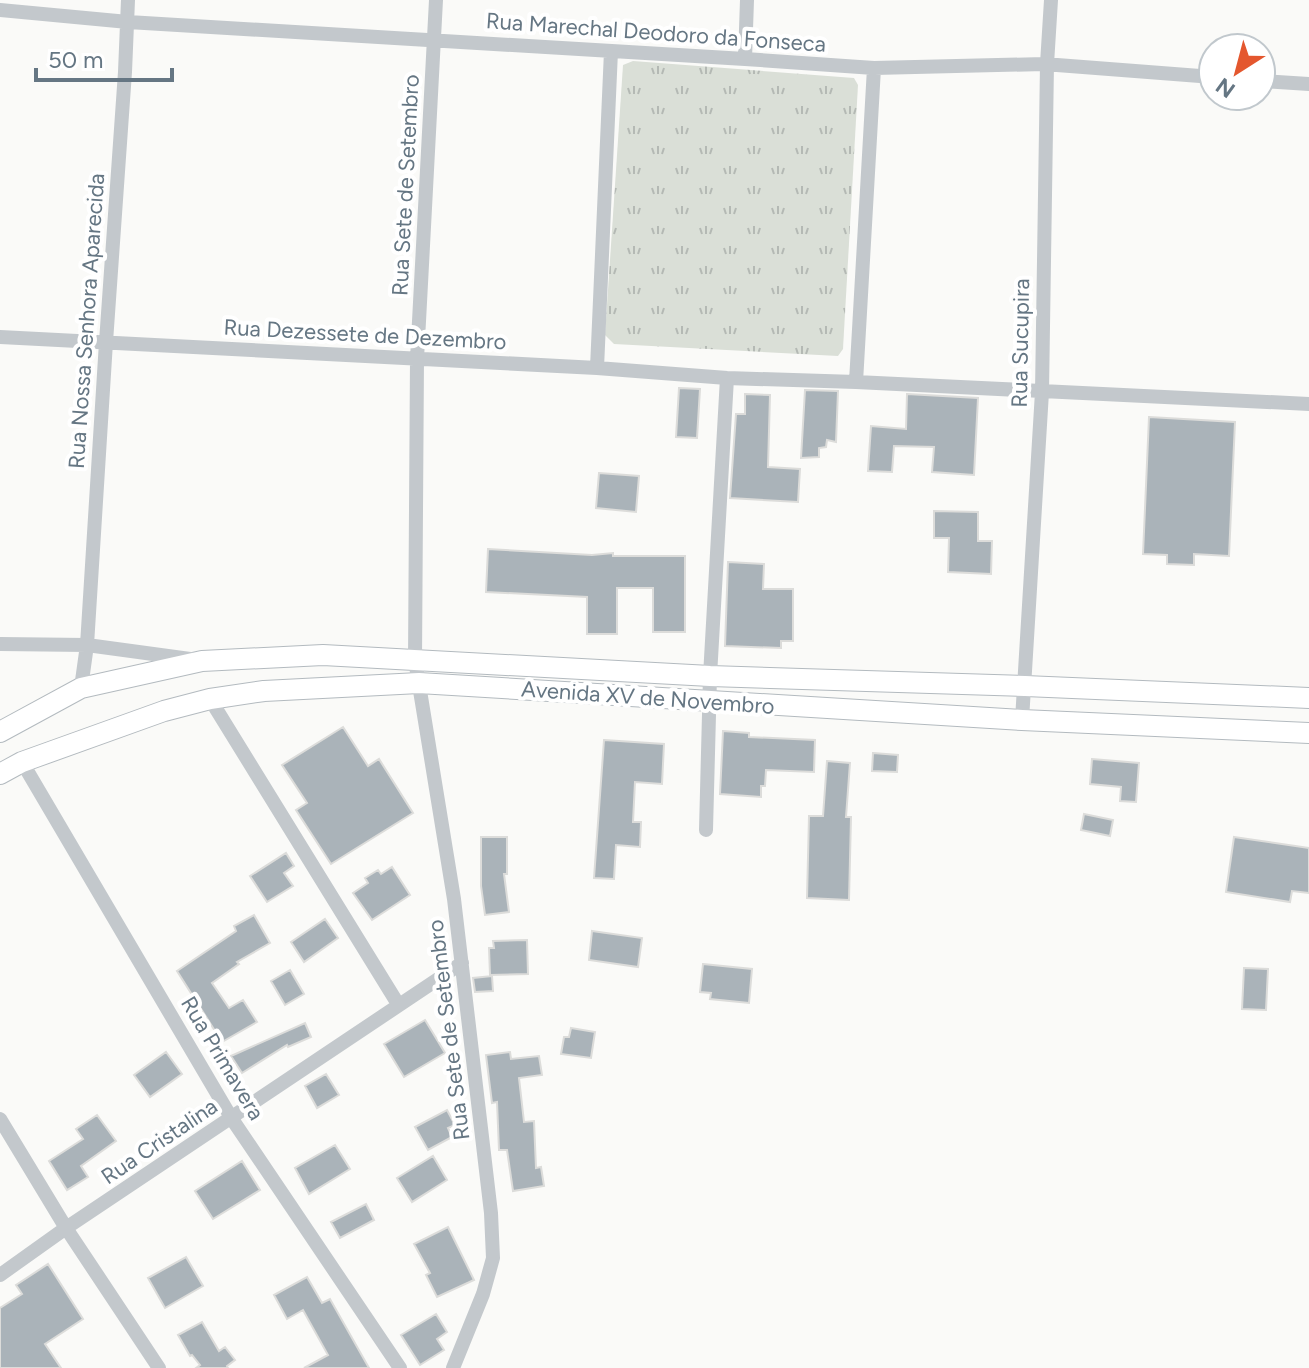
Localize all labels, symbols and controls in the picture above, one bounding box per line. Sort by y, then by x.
street label: Rua Marechal Deodoro da Fonseca [485,7,827,58]
scale bar [36,32,172,82]
north arrow [1197,32,1277,112]
text: 50 m [48,45,104,74]
text: N [1211,72,1240,104]
street label: Rua Sete de Setembro [386,74,425,297]
street label: Rua Nossa Senhora Aparecida [63,172,110,470]
street label: Rua Sucupira [1006,278,1035,408]
street label: Rua Dezessete de Dezembro [223,314,507,355]
street label: Avenida XV de Novembro [520,675,775,720]
street label: Rua Sete de Setembro [422,918,475,1142]
street label: Rua Primavera [175,992,270,1125]
street label: Rua Cristalina [96,1093,222,1190]

